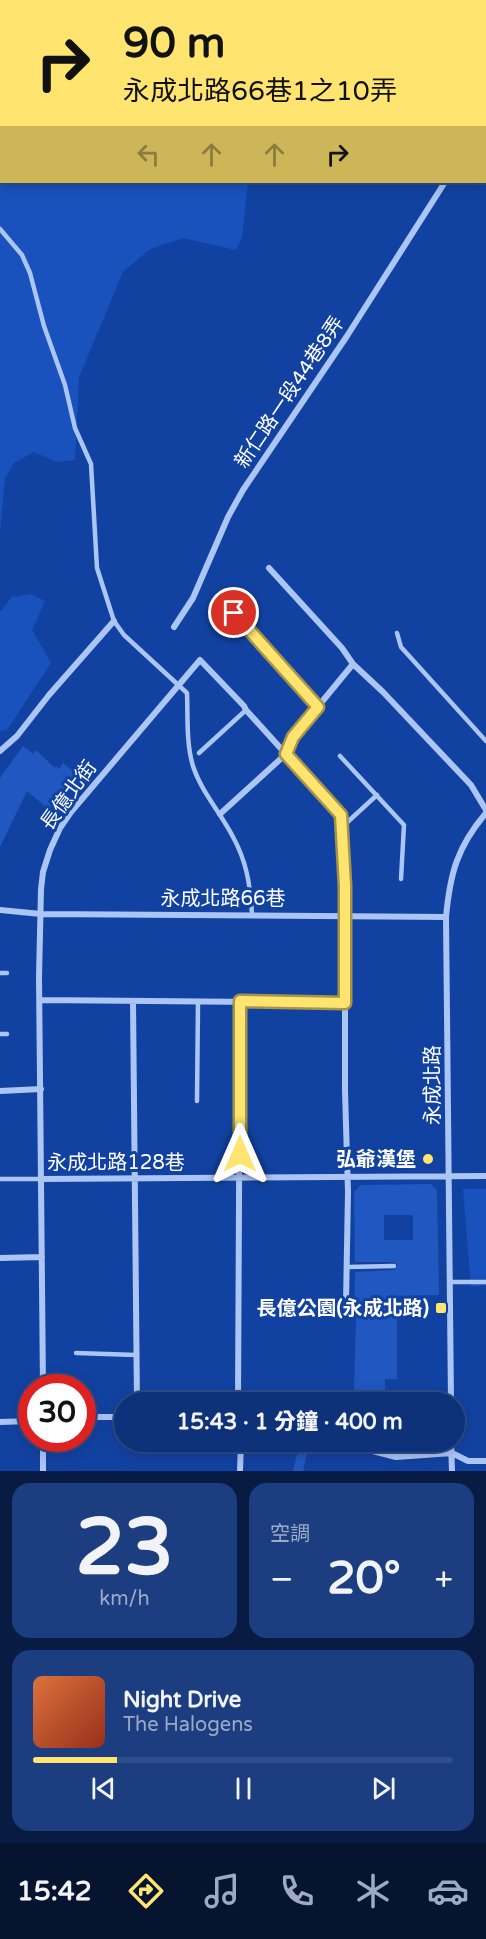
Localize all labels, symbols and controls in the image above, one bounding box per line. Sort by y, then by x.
text: 90 m [123,18,225,69]
icon: right [24,24,102,102]
text: 永成北路66巷1之10弄 [123,75,397,108]
icon: left [132,138,165,171]
icon: ahead [195,138,228,171]
icon: ahead [258,138,291,171]
icon: right [321,138,354,171]
street label: 新仁路一段44巷8弄 [230,312,349,473]
pin [208,587,259,638]
icon: arrive [217,596,250,629]
street label: 長億北街 [36,756,102,835]
street label: 永成北路66巷 [160,887,286,911]
street label: 永成北路 [421,1045,445,1125]
position arrow [208,1122,272,1186]
place label: 弘爺漢堡 [336,1148,416,1172]
street label: 永成北路128巷 [47,1151,185,1175]
marker: 弘爺漢堡 [421,1152,435,1166]
place label: 長億公園(永成北路) [257,1297,429,1321]
marker: 長億公園(永成北路) [434,1301,448,1315]
speed limit sign: 30 [18,1374,96,1452]
text: 15:43 · 1 分鐘 · 400 m [176,1409,403,1435]
text: 23 [76,1501,173,1595]
text: 空調 [270,1522,310,1546]
text: 20° [327,1552,401,1606]
text: − [270,1560,294,1599]
text: + [434,1560,453,1599]
text: km/h [99,1587,150,1611]
text: Night Drive [123,1687,241,1713]
text: The Halogens [123,1713,253,1737]
icon: previous [87,1772,120,1805]
icon: pause [227,1772,260,1805]
icon: next [367,1772,400,1805]
icon: directions [125,1870,167,1912]
icon: music [201,1870,243,1912]
icon: phone [276,1870,318,1912]
icon: climate [352,1870,394,1912]
icon: car [427,1870,469,1912]
text: 15:42 [17,1875,92,1908]

